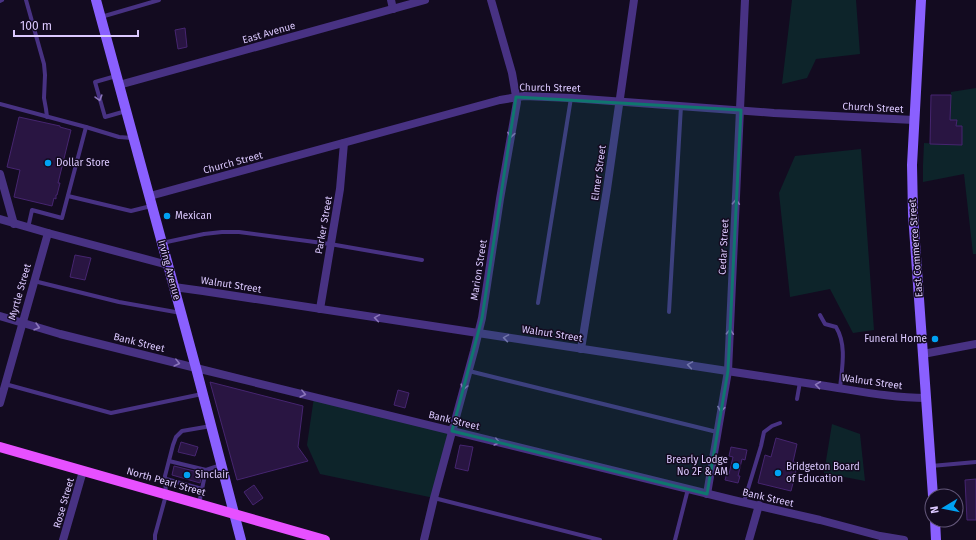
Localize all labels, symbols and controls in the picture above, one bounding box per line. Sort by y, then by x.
scale bar [14,12,138,38]
text: 100 m [20,19,52,33]
street label: East Avenue [241,20,297,46]
street label: Church Street [519,81,581,95]
one-way arrow [94,94,103,101]
street label: Church Street [842,100,904,116]
one-way arrow [507,132,516,138]
street label: Elmer Street [589,144,609,202]
street label: Church Street [202,149,264,177]
place label: Dollar Store [56,157,110,169]
marker: Dollar Store [43,158,53,168]
street label: Parker Street [313,195,335,255]
street label: East Commerce Street [907,198,925,298]
one-way arrow [732,199,740,205]
place label: Mexican [175,210,212,222]
marker: Mexican [162,211,172,221]
street label: Cedar Street [717,218,731,275]
street label: Marion Street [468,238,490,301]
street label: Irving Avenue [155,239,183,301]
street label: Myrtle Street [6,262,34,322]
street label: Walnut Street [200,274,263,296]
one-way arrow [374,314,380,323]
one-way arrow [34,322,41,331]
street label: Walnut Street [521,323,584,345]
one-way arrow [725,329,734,335]
street label: Bank Street [112,331,166,355]
place label: Funeral Home [864,333,927,345]
one-way arrow [503,334,509,343]
marker: Funeral Home [930,334,940,344]
one-way arrow [174,359,180,367]
one-way arrow [687,361,693,370]
street label: Walnut Street [841,372,904,392]
one-way arrow [815,381,821,390]
one-way arrow [461,384,469,390]
one-way arrow [300,390,306,398]
one-way arrow [718,406,726,413]
street label: Bank Street [427,409,481,433]
one-way arrow [494,438,500,446]
place label: Brearly Lodge No 2F & AM [666,454,728,478]
marker: Brearly Lodge No 2F & AM [731,461,741,471]
place label: Bridgeton Board of Education [786,461,860,485]
street label: North Pearl Street [125,465,207,499]
marker: Bridgeton Board of Education [773,468,783,478]
place label: Sinclair [195,469,229,481]
marker: Sinclair [182,470,192,480]
street label: Rose Street [51,476,77,529]
street label: Bank Street [741,486,795,510]
north arrow [924,488,964,528]
text: N [928,505,942,514]

